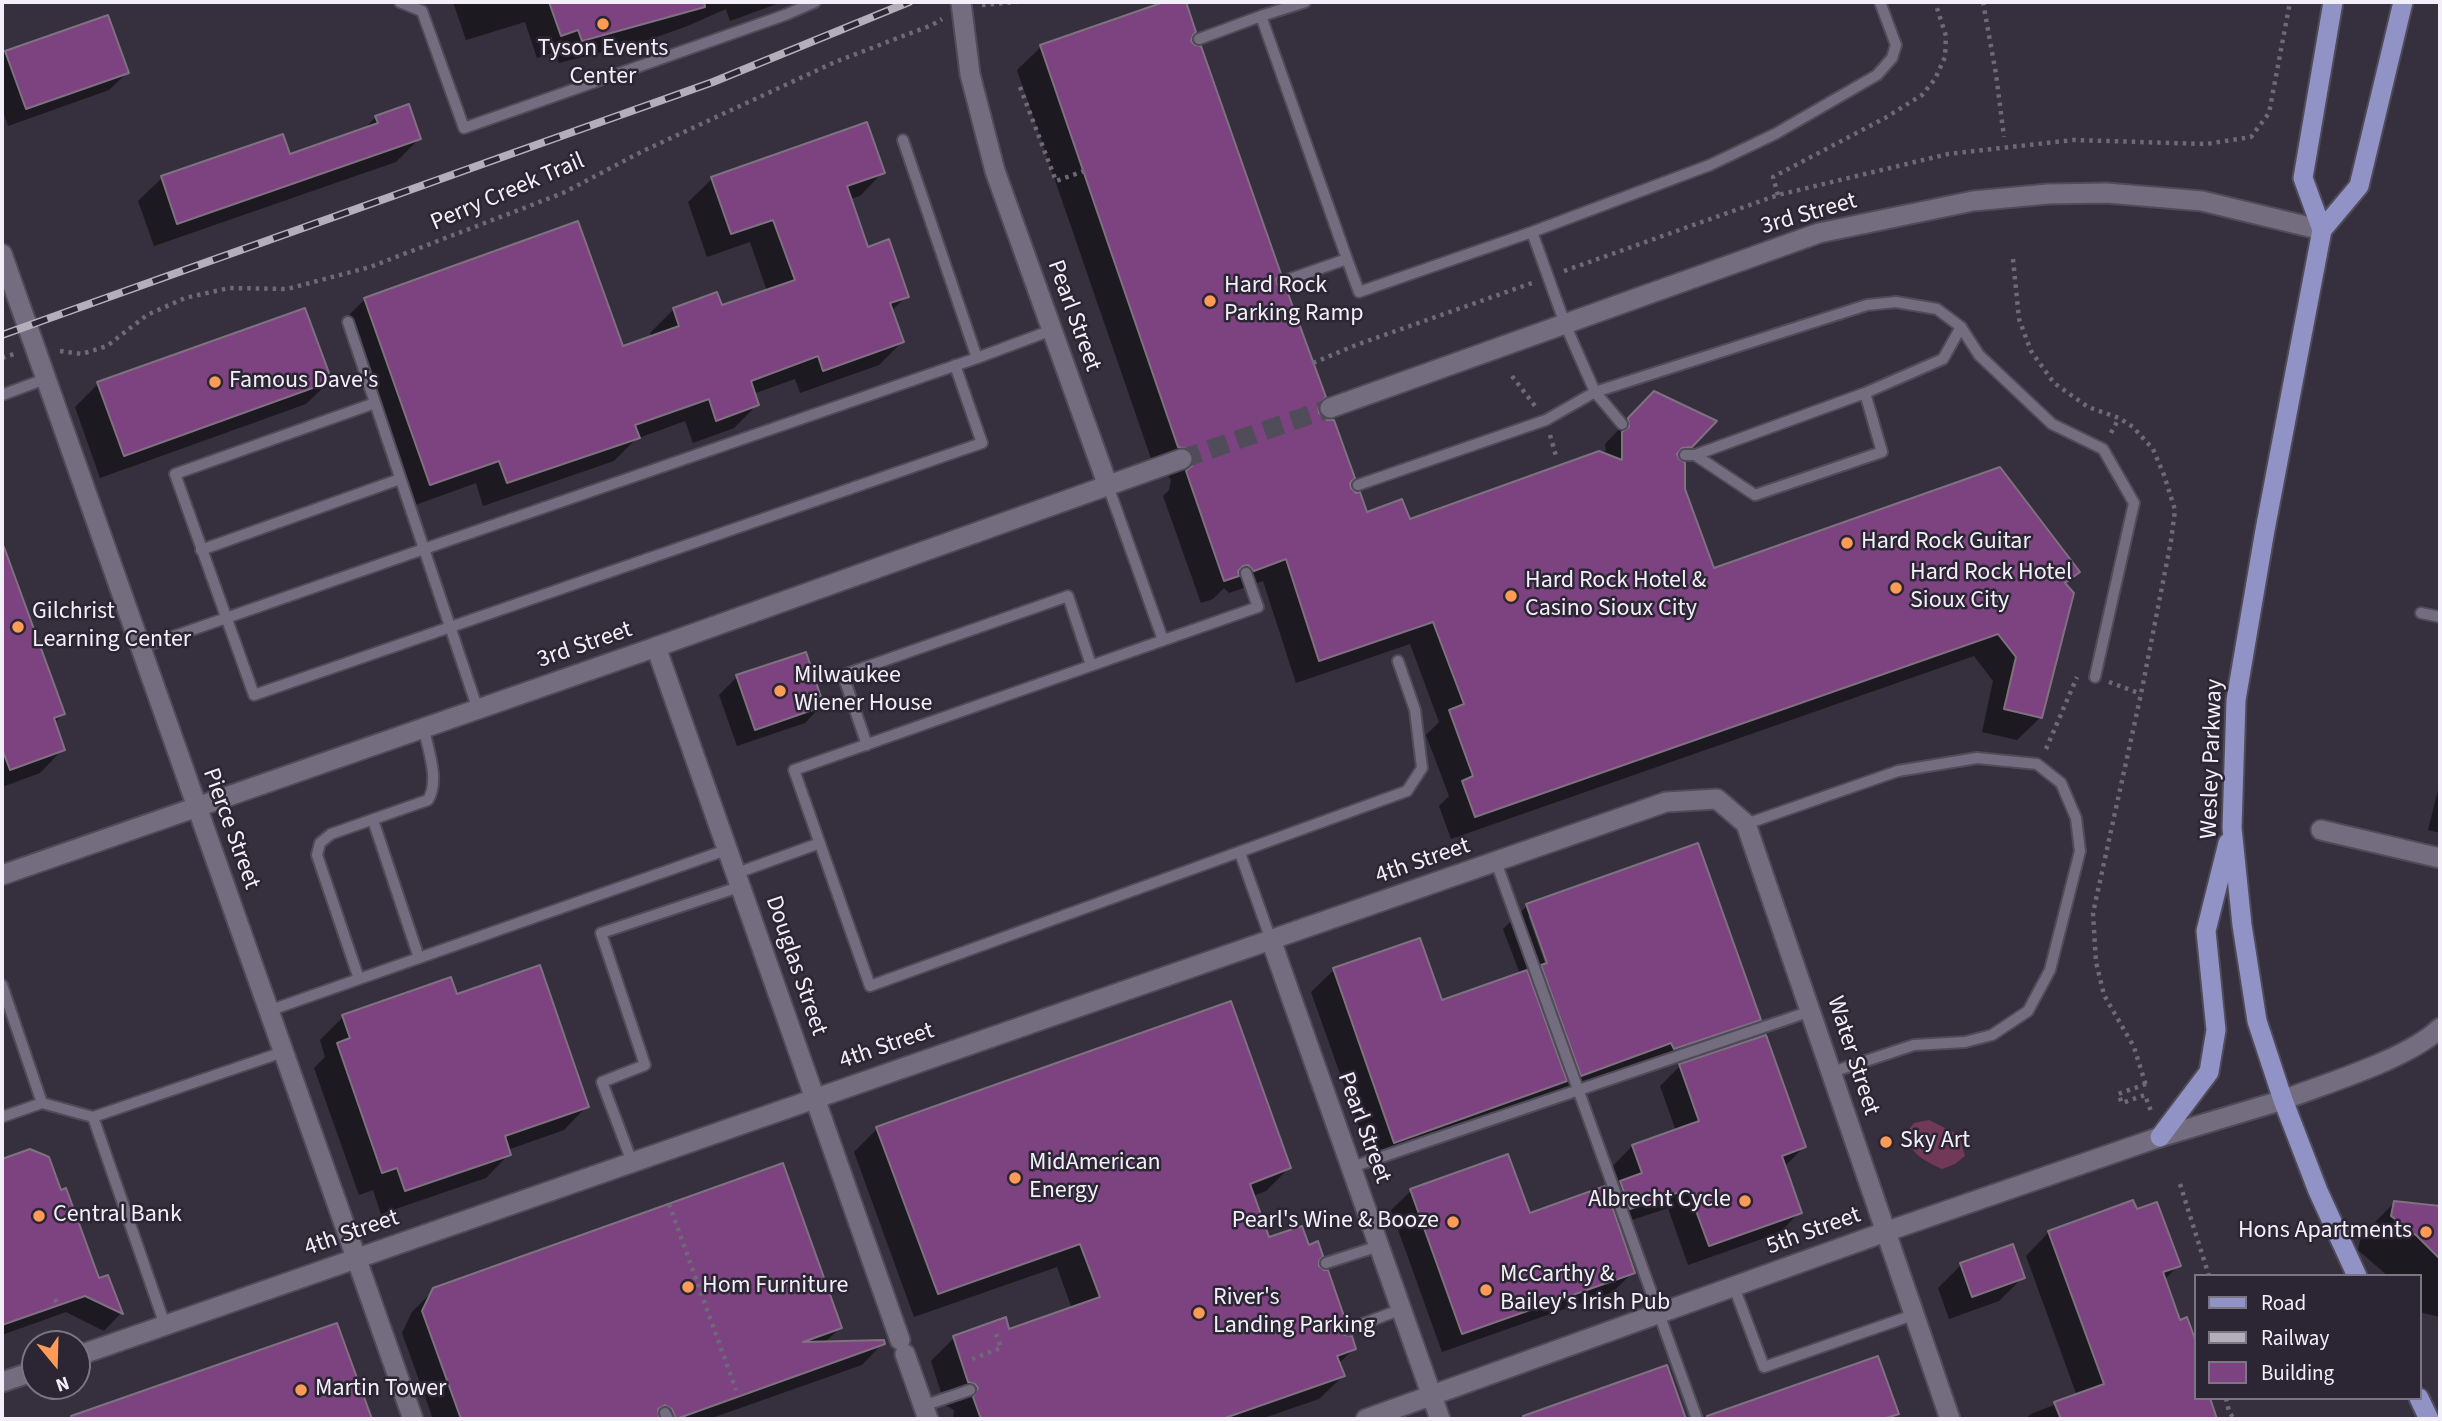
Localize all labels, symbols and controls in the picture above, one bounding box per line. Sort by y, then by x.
marker: Tyson Events Center [595,16,611,32]
place label: Tyson Events Center [538,36,668,92]
street label: Perry Creek Trail [427,148,589,238]
street label: 3rd Street [1758,188,1860,242]
street label: Pearl Street [1040,257,1106,375]
place label: Hard Rock Parking Ramp [1224,273,1364,329]
marker: Hard Rock Parking Ramp [1202,293,1218,309]
place label: Famous Dave's [229,368,378,396]
marker: Famous Dave's [207,374,223,390]
place label: Hard Rock Guitar [1861,529,2031,557]
marker: Hard Rock Guitar [1839,535,1855,551]
place label: Hard Rock Hotel Sioux City [1910,560,2072,616]
place label: Hard Rock Hotel & Casino Sioux City [1525,568,1706,624]
marker: Hard Rock Hotel Sioux City [1888,580,1904,596]
marker: Hard Rock Hotel & Casino Sioux City [1503,588,1519,604]
place label: Gilchrist Learning Center [32,599,191,655]
street label: 3rd Street [534,616,636,676]
marker: Gilchrist Learning Center [10,619,26,635]
place label: Milwaukee Wiener House [794,663,933,719]
street label: Wesley Parkway [2196,678,2230,840]
marker: Milwaukee Wiener House [772,683,788,699]
street label: Pierce Street [195,765,265,893]
street label: 4th Street [1372,832,1474,892]
street label: Douglas Street [758,892,832,1040]
street label: Water Street [1819,993,1885,1119]
street label: 4th Street [836,1017,938,1077]
street label: Pearl Street [1330,1069,1396,1187]
place label: Sky Art [1900,1128,1970,1156]
marker: Sky Art [1878,1134,1894,1150]
place label: MidAmerican Energy [1029,1150,1161,1206]
marker: MidAmerican Energy [1007,1170,1023,1186]
place label: Albrecht Cycle [1588,1187,1731,1215]
marker: Albrecht Cycle [1737,1193,1753,1209]
place label: Central Bank [53,1202,182,1230]
street label: 5th Street [1763,1202,1865,1262]
street label: 4th Street [301,1204,403,1264]
marker: Central Bank [31,1208,47,1224]
place label: Pearl's Wine & Booze [1232,1208,1439,1236]
marker: Pearl's Wine & Booze [1445,1214,1461,1230]
place label: Hons Apartments [2238,1218,2412,1246]
marker: Hons Apartments [2418,1224,2434,1240]
place label: McCarthy & Bailey's Irish Pub [1500,1262,1670,1318]
place label: Hom Furniture [702,1273,848,1301]
legend [2194,1274,2421,1400]
marker: Hom Furniture [680,1279,696,1295]
marker: McCarthy & Bailey's Irish Pub [1478,1282,1494,1298]
place label: River's Landing Parking [1213,1285,1375,1341]
text: Road [2261,1288,2306,1318]
marker: River's Landing Parking [1191,1305,1207,1321]
text: Railway [2261,1323,2329,1353]
north arrow [21,1330,91,1400]
text: Building [2261,1358,2334,1388]
text: N [52,1369,73,1398]
place label: Martin Tower [315,1376,446,1404]
marker: Martin Tower [293,1382,309,1398]

